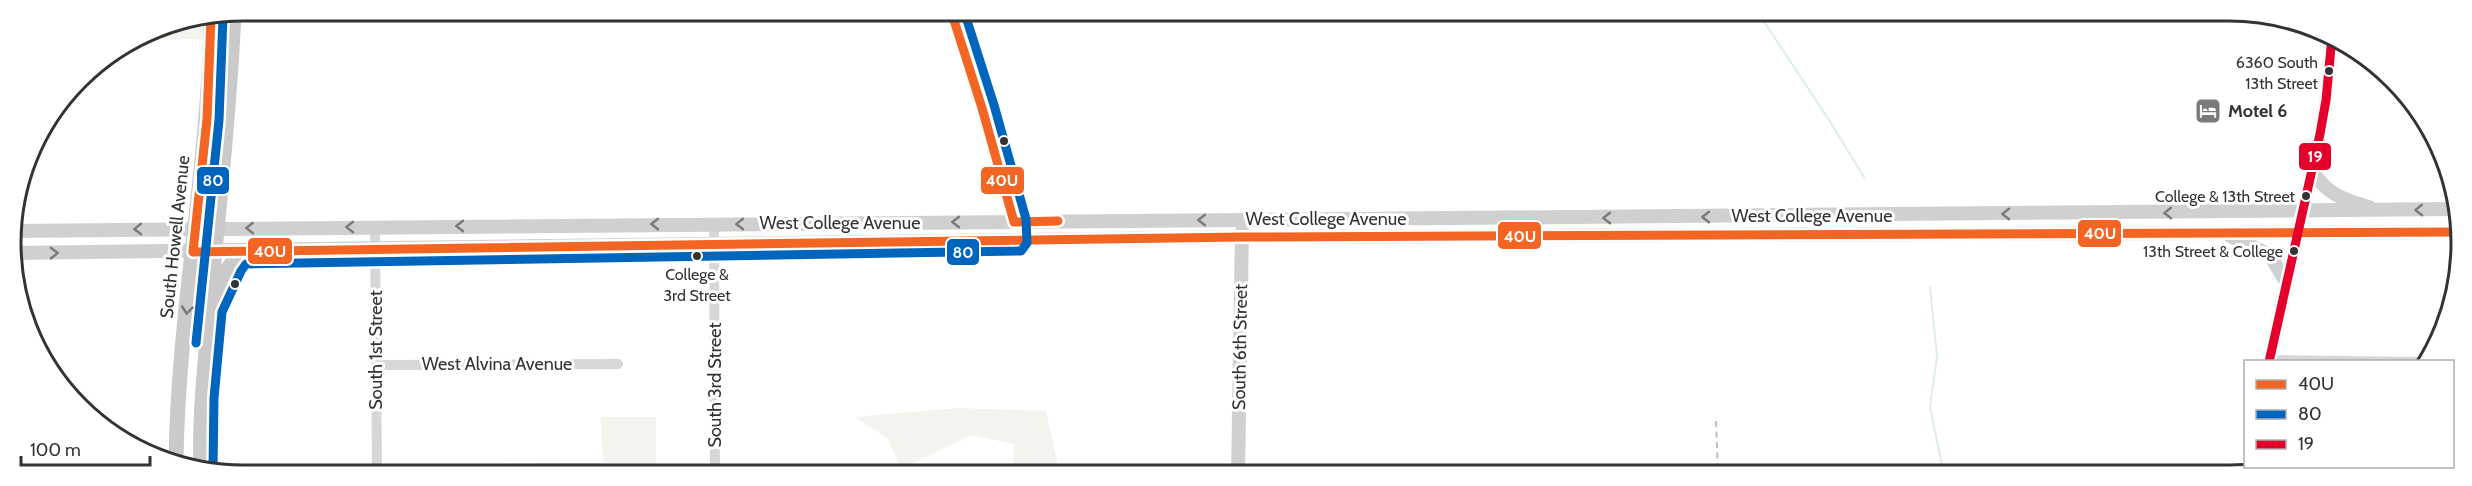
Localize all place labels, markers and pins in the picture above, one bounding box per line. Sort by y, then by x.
place label: 6360 South 13th Street [2236,53,2319,93]
marker: 6360 South 13th Street [2323,65,2335,77]
hotel icon: Motel 6 [2193,96,2223,126]
place label: Motel 6 [2228,100,2287,122]
unlabelled marker [998,135,1010,147]
place label: College & 13th Street [2155,187,2296,206]
marker: College & 13th Street [2300,190,2312,202]
place label: 13th Street & College [2143,242,2283,261]
marker: 13th Street & College [2288,245,2300,257]
marker: College & 3rd Street [691,250,703,262]
place label: College & 3rd Street [663,265,731,305]
unlabelled marker [229,278,241,290]

